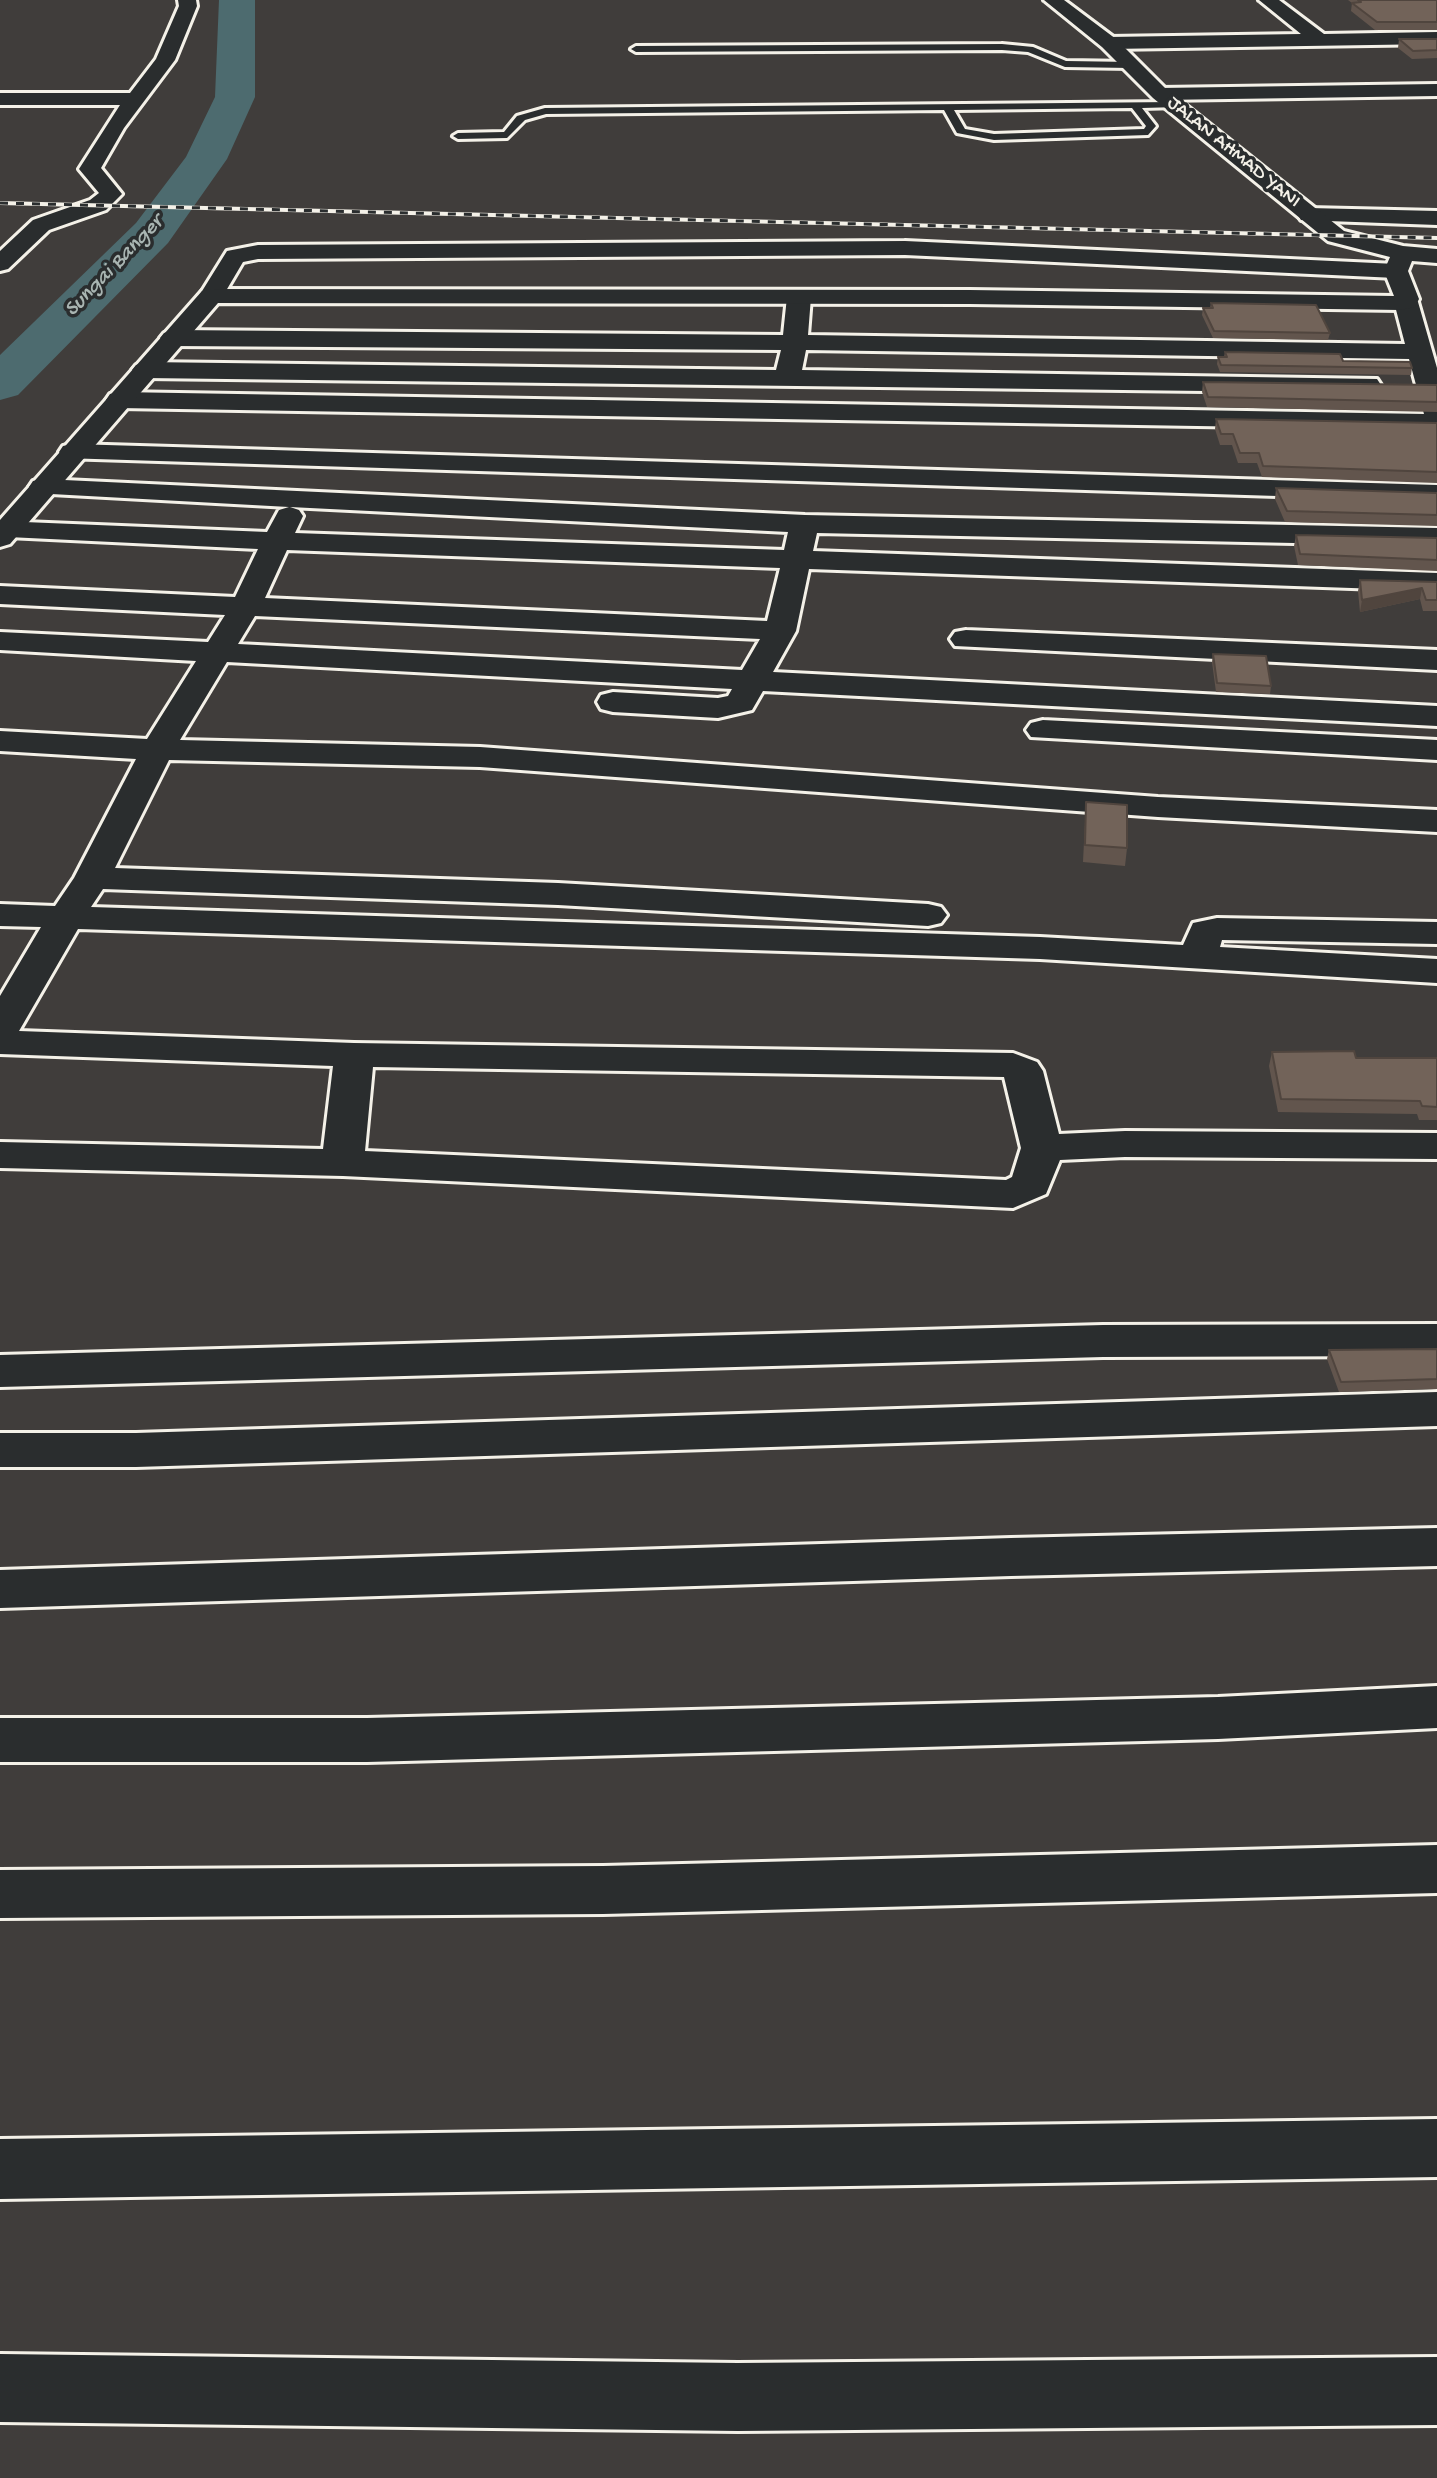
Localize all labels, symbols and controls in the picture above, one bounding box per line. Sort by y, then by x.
street label: JALAN AHMAD YANI [1161,92,1305,214]
water label: Sungai Banger [60,211,170,323]

